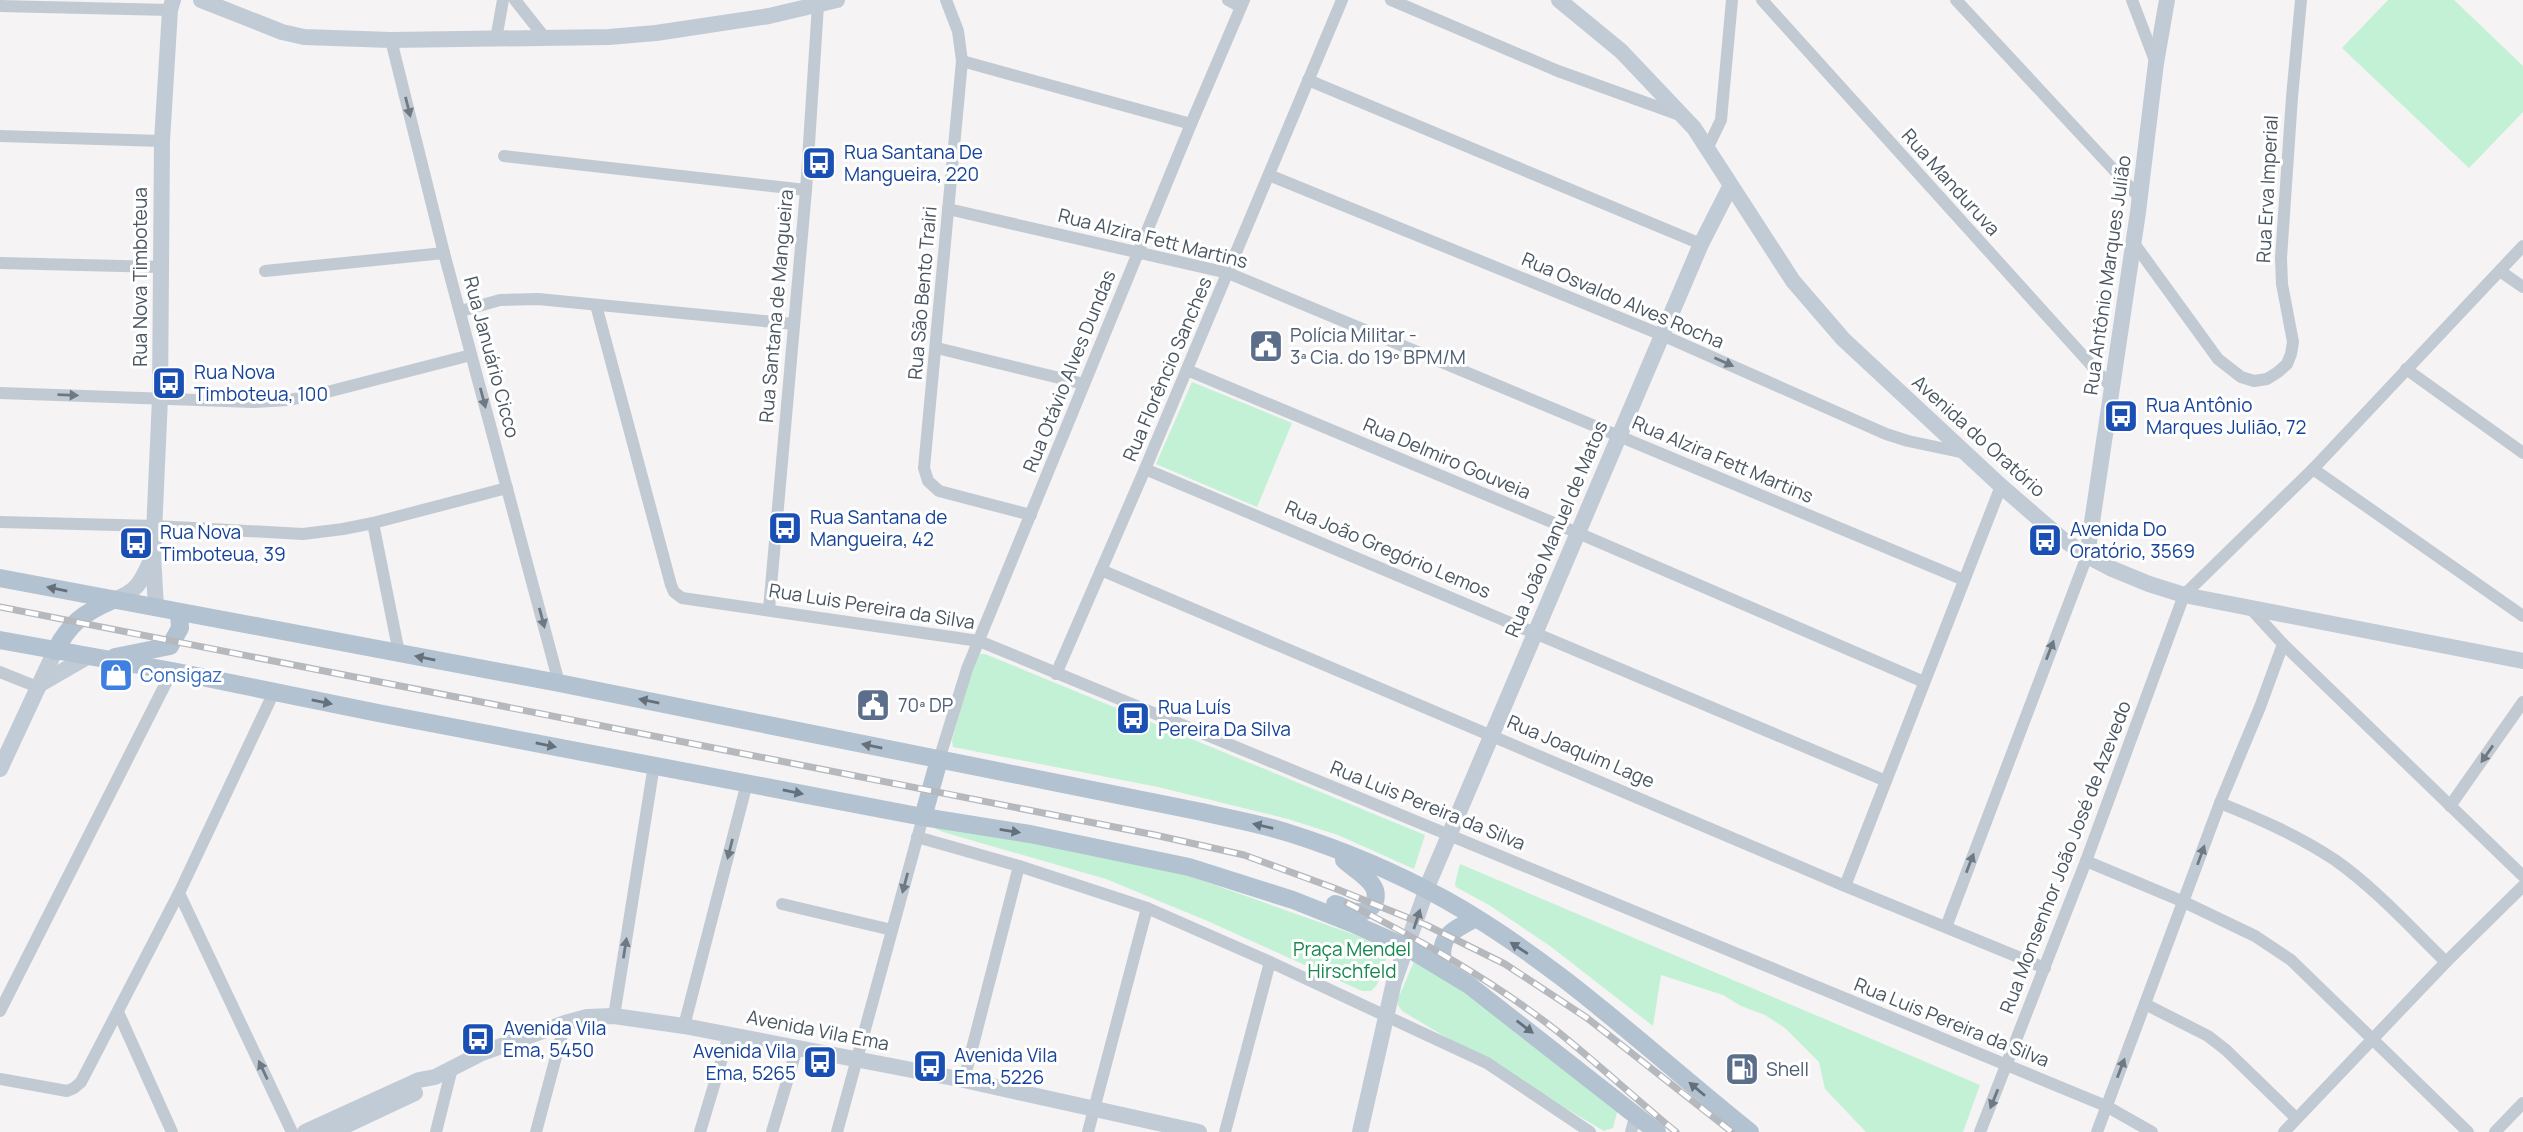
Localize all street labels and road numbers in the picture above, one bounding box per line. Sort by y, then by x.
street label: Rua Erva Imperial [2250,114,2284,264]
street label: Rua Manduruva [1896,123,2006,241]
street label: Rua Antônio Marques Julião [2077,153,2137,397]
street label: Rua Nova Timboteua [127,187,153,367]
street label: Rua Santana de Mangueira [753,188,799,424]
street label: Rua Alzira Fett Martins [1056,202,1250,274]
street label: Rua São Bento Trairi [901,205,943,381]
street label: Rua Osvaldo Alves Rocha [1518,246,1728,354]
street label: Rua Otávio Alves Dundas [1016,266,1122,476]
street label: Rua Januário Cicco [458,273,526,441]
street label: Rua Florêncio Sanches [1116,273,1218,465]
street label: Avenida do Oratório [1907,369,2051,503]
street label: Rua Alzira Fett Martins [1628,409,1818,509]
street label: Rua Delmiro Gouveia [1359,411,1535,505]
street label: Rua João Manuel de Matos [1499,417,1613,641]
street label: Rua João Gregório Lemos [1281,494,1495,604]
street label: Rua Luis Pereira da Silva [767,577,977,635]
street label: Rua Monsenhor João José de Azevedo [1993,697,2137,1017]
street label: Rua Joaquim Lage [1503,708,1659,794]
street label: Rua Luis Pereira da Silva [1327,754,1529,856]
street label: Rua Luis Pereira da Silva [1851,971,2053,1073]
street label: Avenida Vila Ema [745,1003,891,1057]

